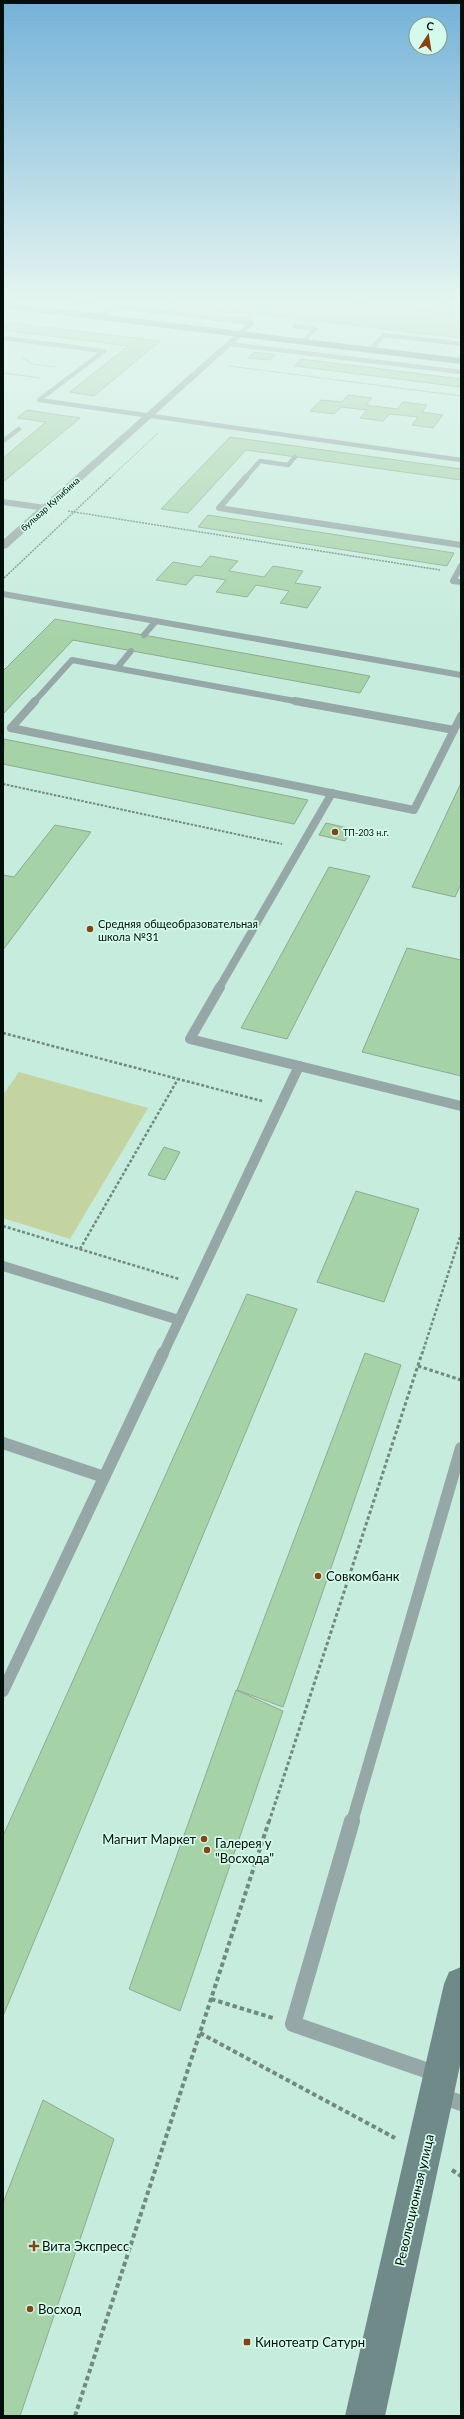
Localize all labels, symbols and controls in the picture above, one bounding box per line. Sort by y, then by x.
north arrow [408,16,448,56]
text: С [425,19,436,33]
street label: бульвар Кулибина [18,475,82,533]
marker: ТП-203 н.г. [330,827,340,837]
place label: ТП-203 н.г. [343,827,389,838]
place label: Средняя общеобразовательная школа №31 [98,917,258,943]
marker: Средняя общеобразовательная школа №31 [85,924,95,934]
place label: Совкомбанк [326,1568,400,1584]
marker: Совкомбанк [313,1571,323,1581]
place label: Магнит Маркет [102,1831,196,1847]
marker: Магнит Маркет [199,1834,209,1844]
place label: Галерея у "Восхода" [215,1835,274,1866]
marker: Галерея у "Восхода" [202,1845,212,1855]
street label: Революционная улица [391,2133,437,2267]
place label: Вита Экспресс [42,2238,129,2254]
marker: Вита Экспресс [29,2241,39,2251]
place label: Восход [38,2301,81,2317]
marker: Восход [25,2304,35,2314]
place label: Кинотеатр Сатурн [255,2334,365,2350]
marker: Кинотеатр Сатурн [242,2337,252,2347]

